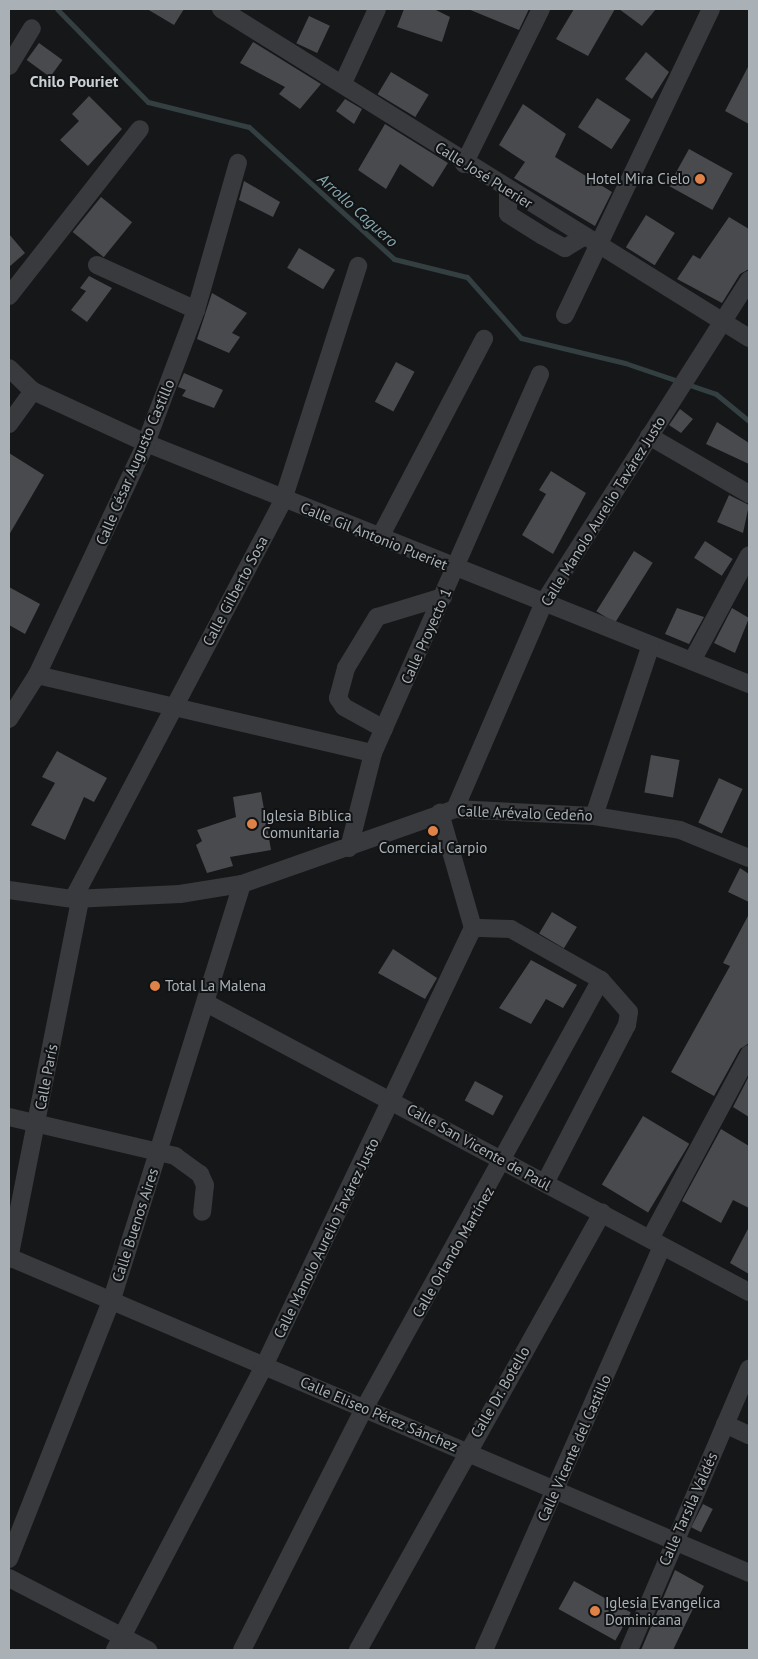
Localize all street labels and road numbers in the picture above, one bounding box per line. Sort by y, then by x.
street label: Calle José Puerier [432,138,536,212]
street label: Calle César Augusto Castillo [92,376,178,548]
street label: Calle Manolo Aurelio Tavárez Justo [537,412,669,610]
street label: Calle Gil Antonio Pueriet [298,498,450,574]
street label: Calle Gilberto Sosa [198,533,272,649]
street label: Calle Proyecto 1 [397,585,455,687]
street label: Calle Arévalo Cedeño [457,802,593,824]
street label: Calle París [31,1042,61,1112]
street label: Calle San Vicente de Paúl [404,1100,554,1194]
street label: Calle Manolo Aurelio Tavárez Justo [269,1134,383,1342]
street label: Calle Buenos Aires [108,1166,162,1284]
street label: Calle Orlando Martínez [408,1183,498,1321]
street label: Calle Dr. Botello [466,1343,534,1441]
street label: Calle Vicente del Castillo [533,1371,615,1525]
street label: Calle Eliseo Pérez Sánchez [297,1373,461,1455]
street label: Calle Tarsila Valdés [655,1449,721,1569]

